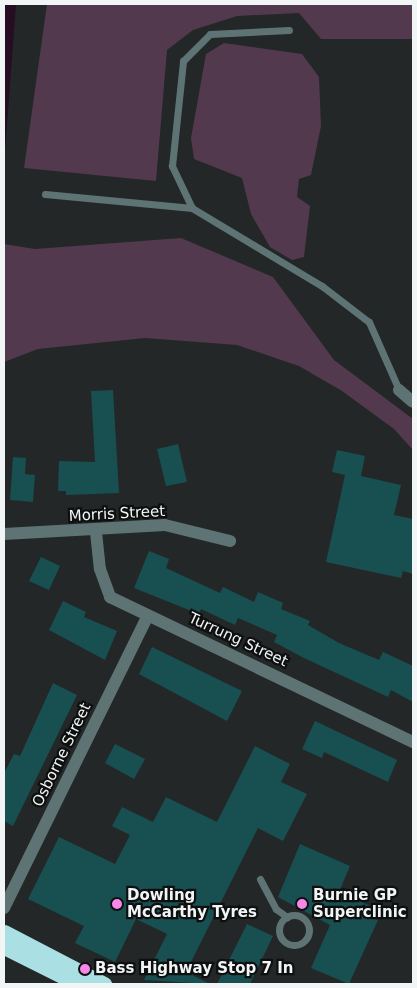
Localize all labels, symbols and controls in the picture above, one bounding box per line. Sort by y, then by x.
street label: Morris Street [68,502,166,526]
street label: Turrung Street [186,609,290,671]
street label: Osborne Street [29,700,95,810]
place label: Dowling McCarthy Tyres [127,886,257,921]
place label: Burnie GP Superclinic [313,886,407,921]
marker: Burnie GP Superclinic [295,897,309,911]
marker: Dowling McCarthy Tyres [111,898,123,910]
place label: Bass Highway Stop 7 In [95,960,293,978]
marker: Bass Highway Stop 7 In [79,963,91,975]

